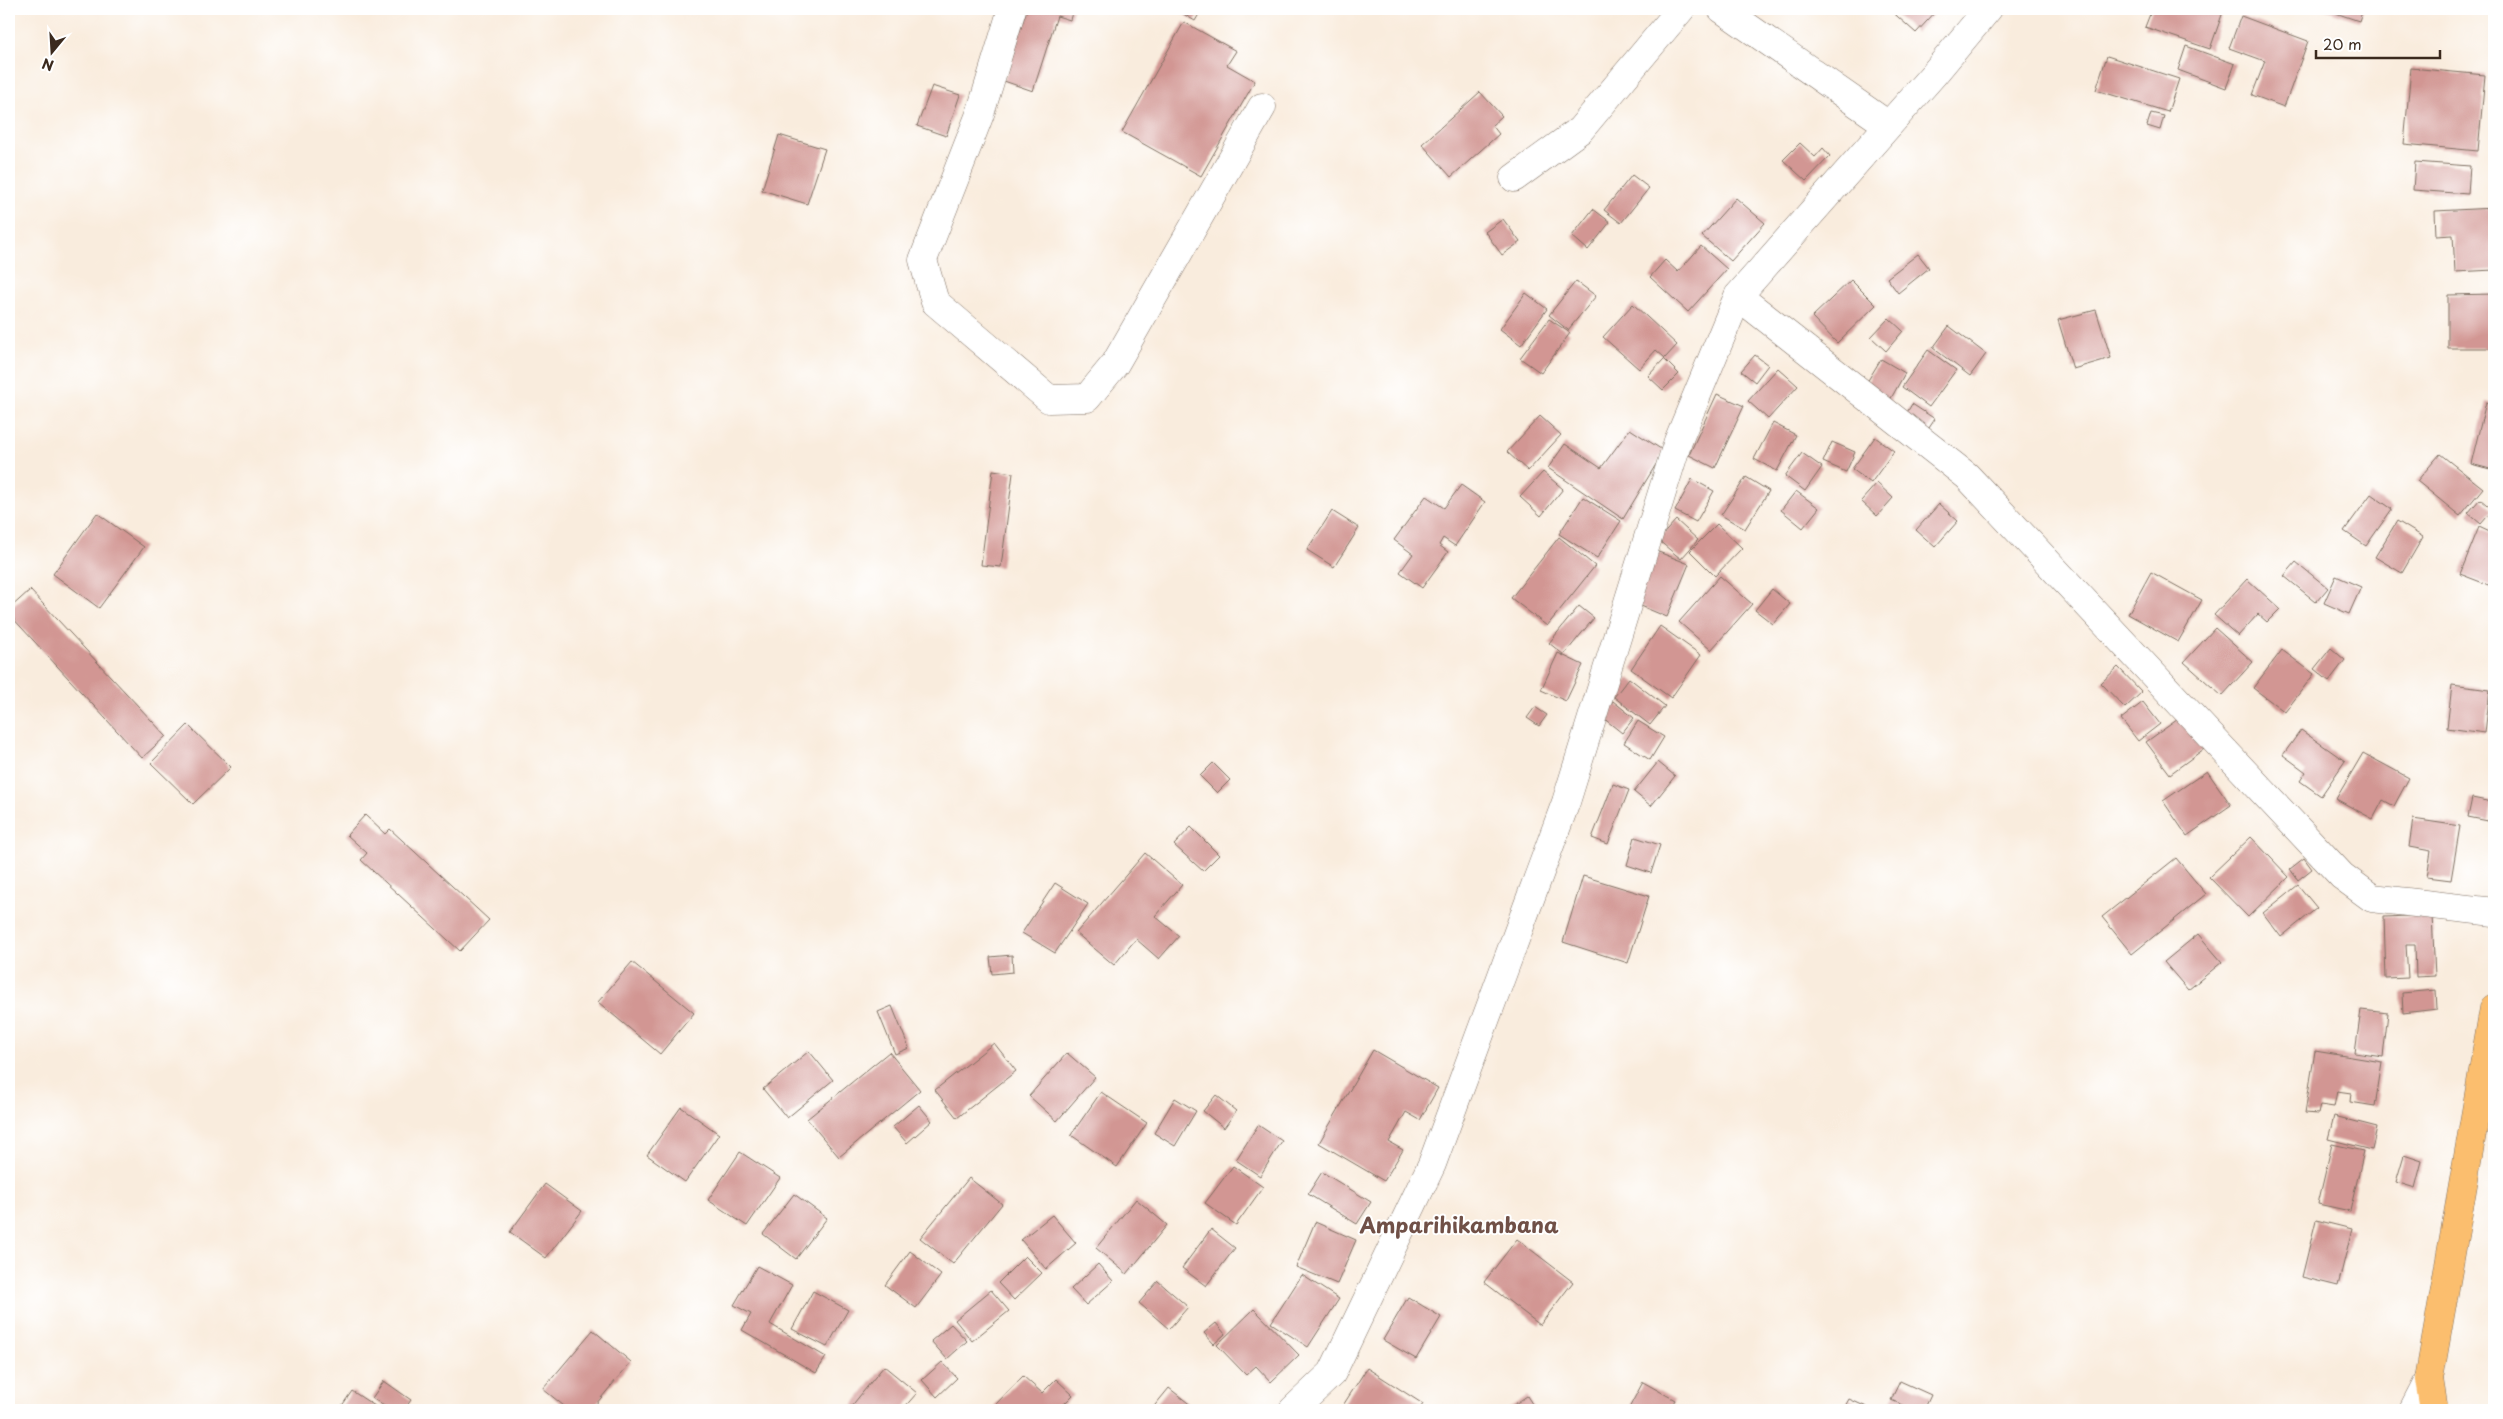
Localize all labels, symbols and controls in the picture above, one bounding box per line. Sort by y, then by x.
north arrow [28,28,78,78]
scale bar [2316,28,2439,60]
text: 20 m [2323,32,2362,55]
text: N [39,53,56,77]
district label: Amparihikambana [1358,1208,1559,1240]

